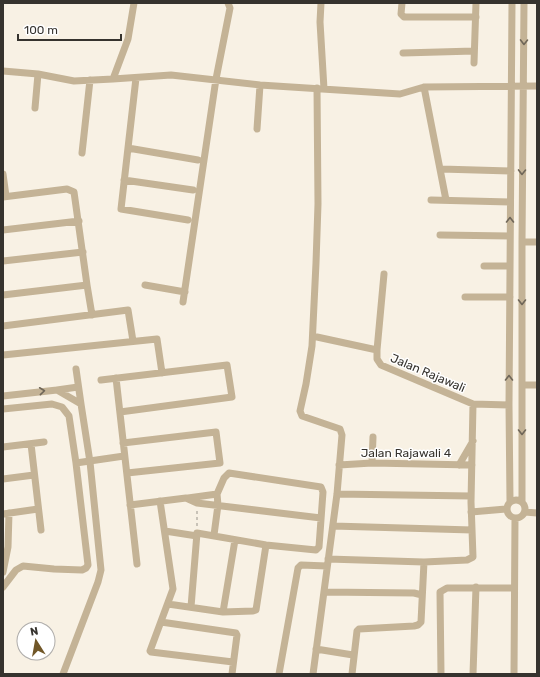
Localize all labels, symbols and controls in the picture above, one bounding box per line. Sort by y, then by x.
scale bar [18,16,121,42]
text: 100 m [24,23,58,37]
one-way arrow [520,39,528,45]
one-way arrow [518,169,526,175]
one-way arrow [506,217,514,223]
one-way arrow [518,299,526,305]
street label: Jalan Rajawali [388,351,468,395]
one-way arrow [505,375,513,381]
one-way arrow [39,387,45,396]
one-way arrow [518,429,526,435]
street label: Jalan Rajawali 4 [361,446,452,460]
north arrow [16,621,56,661]
text: N [29,625,39,639]

